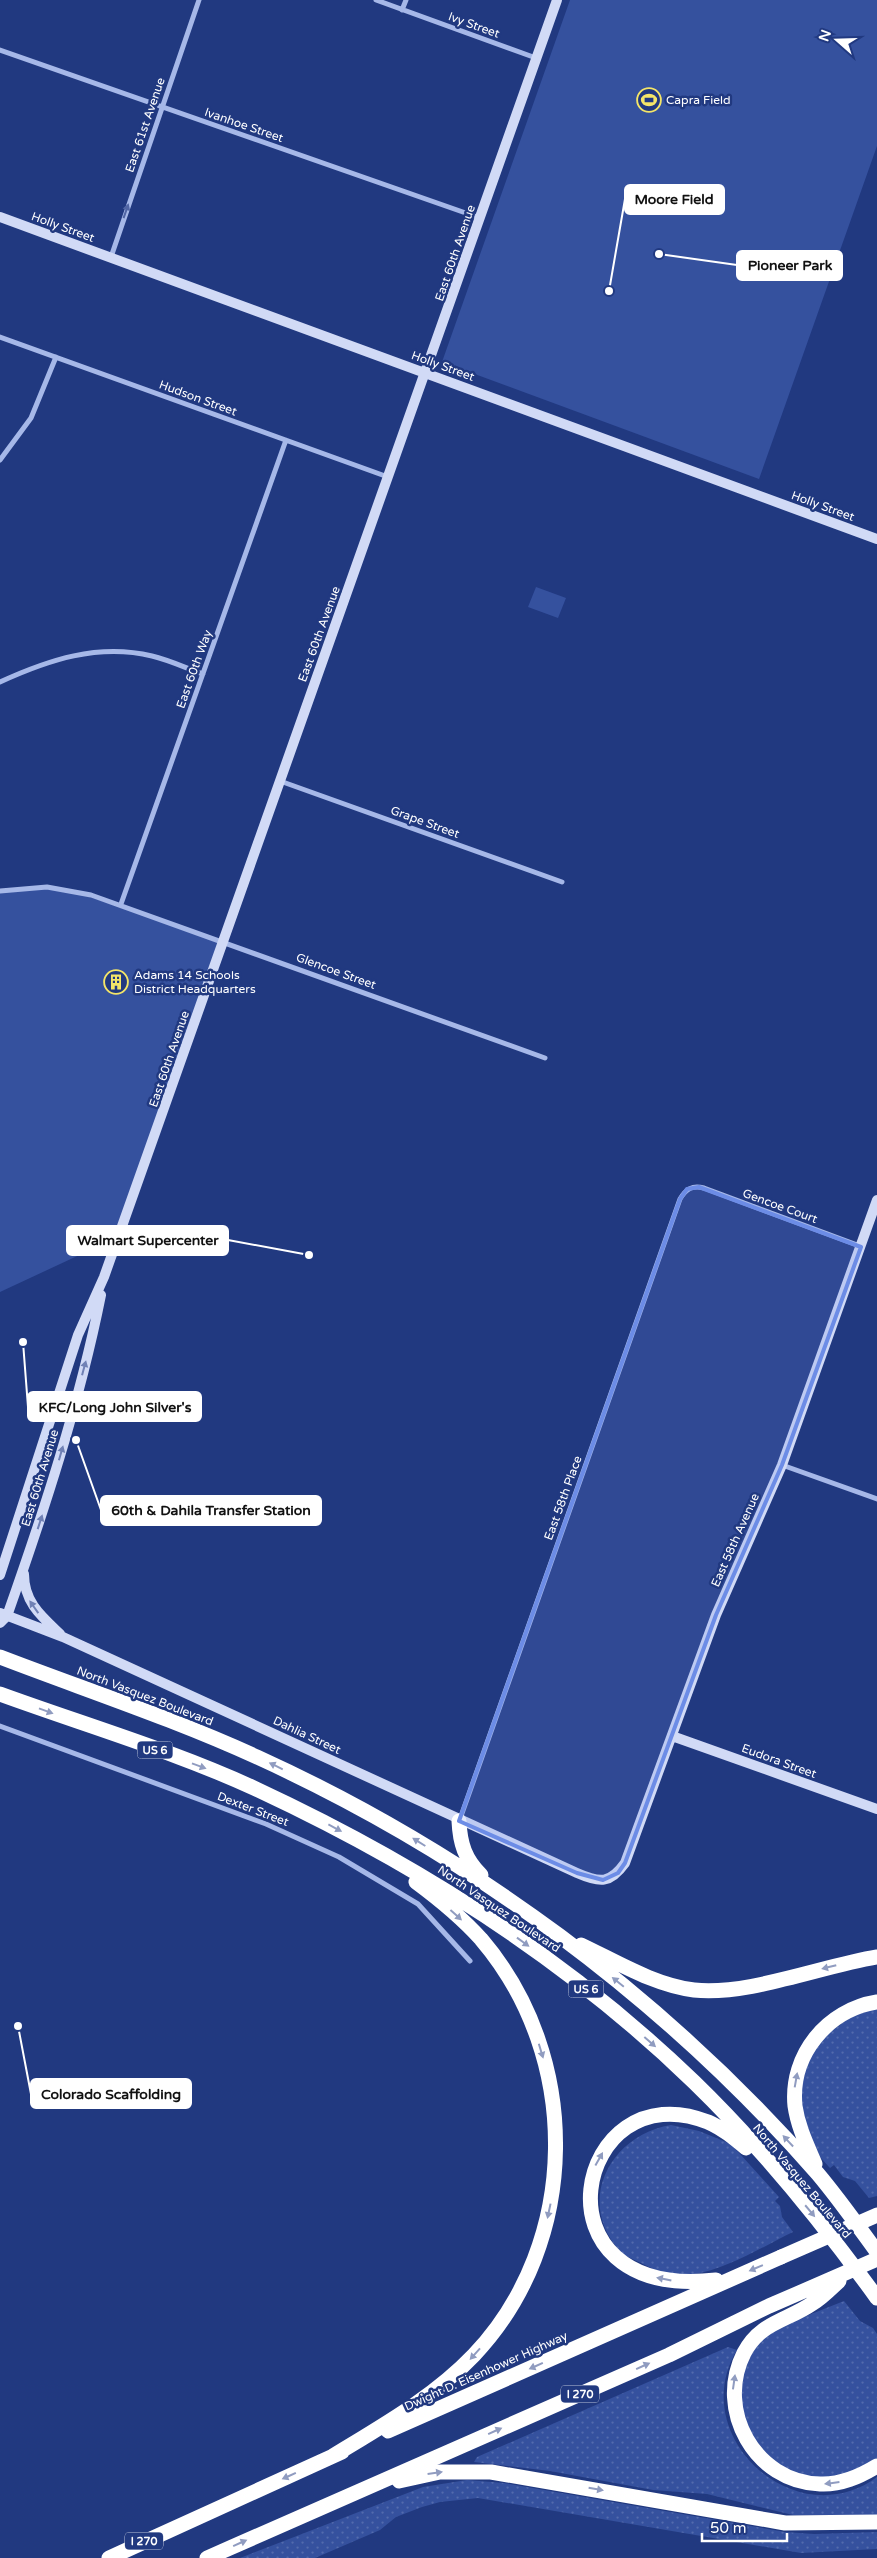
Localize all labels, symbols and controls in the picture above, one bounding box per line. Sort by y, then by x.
street label: Ivy Street [446,9,502,41]
north arrow [812,15,862,65]
text: N [815,28,835,44]
street label: East 61st Avenue [122,76,168,174]
sports icon: Capra Field [636,87,662,113]
place label: Capra Field [666,93,731,107]
street label: Ivanhoe Street [203,105,286,145]
callout: Moore Field [625,185,724,214]
text: Moore Field [634,191,714,208]
street label: East 60th Avenue [432,203,478,303]
one-way arrow [123,204,130,219]
street label: Holly Street [30,209,97,245]
callout: Pioneer Park [737,251,842,280]
text: Pioneer Park [748,257,833,274]
street label: Holly Street [410,348,477,384]
street label: Hudson Street [157,377,239,419]
street label: Holly Street [790,488,857,524]
street label: East 60th Avenue [295,584,343,684]
street label: East 60th Way [173,627,215,710]
street label: Grape Street [389,803,462,841]
street label: Glencoe Street [294,950,378,992]
place label: Adams 14 Schools District Headquarters [134,968,256,996]
building icon: Adams 14 Schools District Headquarters [103,969,129,995]
street label: East 60th Avenue [146,1009,192,1109]
street label: Gencoe Court [741,1186,820,1226]
callout: Walmart Supercenter [67,1226,228,1255]
text: Walmart Supercenter [77,1232,219,1249]
one-way arrow [80,1360,88,1376]
callout: KFC/Long John Silver's [28,1392,201,1421]
text: KFC/Long John Silver's [39,1399,192,1416]
street label: East 60th Avenue [19,1428,61,1528]
one-way arrow [58,1445,66,1460]
street label: East 58th Place [541,1454,585,1542]
street label: East 58th Avenue [708,1491,762,1589]
callout: 60th & Dahila Transfer Station [101,1496,321,1525]
text: 60th & Dahila Transfer Station [111,1502,311,1519]
one-way arrow [37,1514,44,1529]
one-way arrow [29,1600,39,1614]
street label: North Vasquez Boulevard [75,1663,215,1729]
one-way arrow [39,1707,54,1715]
street label: Dahlia Street [271,1713,343,1757]
street label: Eudora Street [740,1741,819,1781]
road number: US 6 [138,1742,172,1758]
one-way arrow [269,1761,283,1769]
one-way arrow [192,1762,207,1770]
street label: Dexter Street [215,1789,291,1829]
one-way arrow [328,1824,342,1832]
one-way arrow [412,1837,426,1847]
street label: North Vasquez Boulevard [435,1863,563,1955]
one-way arrow [450,1909,462,1921]
one-way arrow [516,1937,530,1947]
one-way arrow [822,1963,837,1971]
one-way arrow [612,1976,625,1987]
road number: US 6 [568,1980,604,1998]
one-way arrow [644,2036,656,2048]
one-way arrow [538,2044,546,2059]
one-way arrow [793,2072,801,2088]
callout: Colorado Scaffolding [31,2079,191,2108]
text: Colorado Scaffolding [41,2086,181,2103]
street label: North Vasquez Boulevard [750,2121,854,2241]
one-way arrow [782,2135,794,2147]
one-way arrow [595,2152,604,2165]
one-way arrow [545,2204,553,2219]
one-way arrow [805,2205,816,2218]
one-way arrow [748,2264,763,2272]
one-way arrow [656,2275,672,2283]
street label: Dwight D. Eisenhower Highway [402,2328,570,2413]
one-way arrow [469,2347,481,2359]
one-way arrow [529,2362,543,2370]
one-way arrow [636,2362,650,2370]
one-way arrow [731,2373,739,2389]
road number: I 270 [561,2386,599,2402]
one-way arrow [488,2427,502,2435]
one-way arrow [427,2469,443,2477]
one-way arrow [282,2472,296,2480]
one-way arrow [824,2479,840,2487]
one-way arrow [588,2485,604,2493]
scale bar [702,2510,787,2542]
text: 50 m [710,2519,747,2537]
road number: I 270 [125,2532,163,2550]
one-way arrow [233,2539,247,2547]

